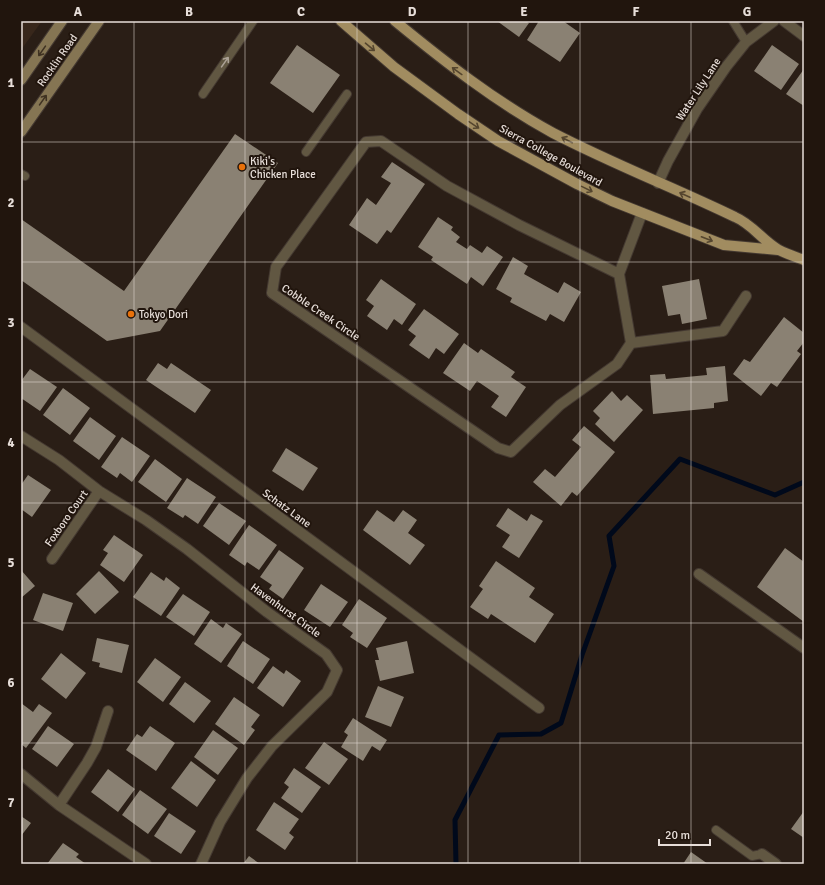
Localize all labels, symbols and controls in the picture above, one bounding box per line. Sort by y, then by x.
text: A [74,4,83,20]
text: B [185,4,193,20]
text: C [297,4,305,20]
text: D [408,4,417,20]
text: E [520,4,528,20]
text: F [633,4,640,20]
text: G [743,4,751,20]
street label: Rocklin Road [35,32,80,89]
one-way arrow [364,43,375,52]
one-way arrow [38,45,46,56]
street label: Water Lily Lane [673,56,723,123]
one-way arrow [221,57,229,68]
one-way arrow [452,67,463,75]
text: 1 [7,75,15,91]
one-way arrow [39,94,47,105]
one-way arrow [468,121,479,129]
street label: Sierra College Boulevard [497,122,605,189]
one-way arrow [562,136,574,143]
place label: Kiki's Chicken Place [250,155,316,181]
marker: Kiki's Chicken Place [237,162,247,172]
one-way arrow [580,186,592,193]
one-way arrow [680,191,692,198]
text: 2 [7,195,15,211]
one-way arrow [700,235,712,243]
street label: Cobble Creek Circle [279,281,362,343]
place label: Tokyo Dori [139,308,188,321]
marker: Tokyo Dori [126,309,136,319]
text: 3 [7,315,15,331]
text: 4 [7,435,15,451]
street label: Schatz Lane [260,486,314,530]
street label: Foxboro Court [42,487,91,549]
text: 5 [7,555,15,571]
street label: Havenhurst Circle [248,581,323,640]
text: 6 [7,675,15,691]
text: 7 [7,795,15,811]
scale bar [659,821,710,847]
text: 20 m [665,828,690,843]

